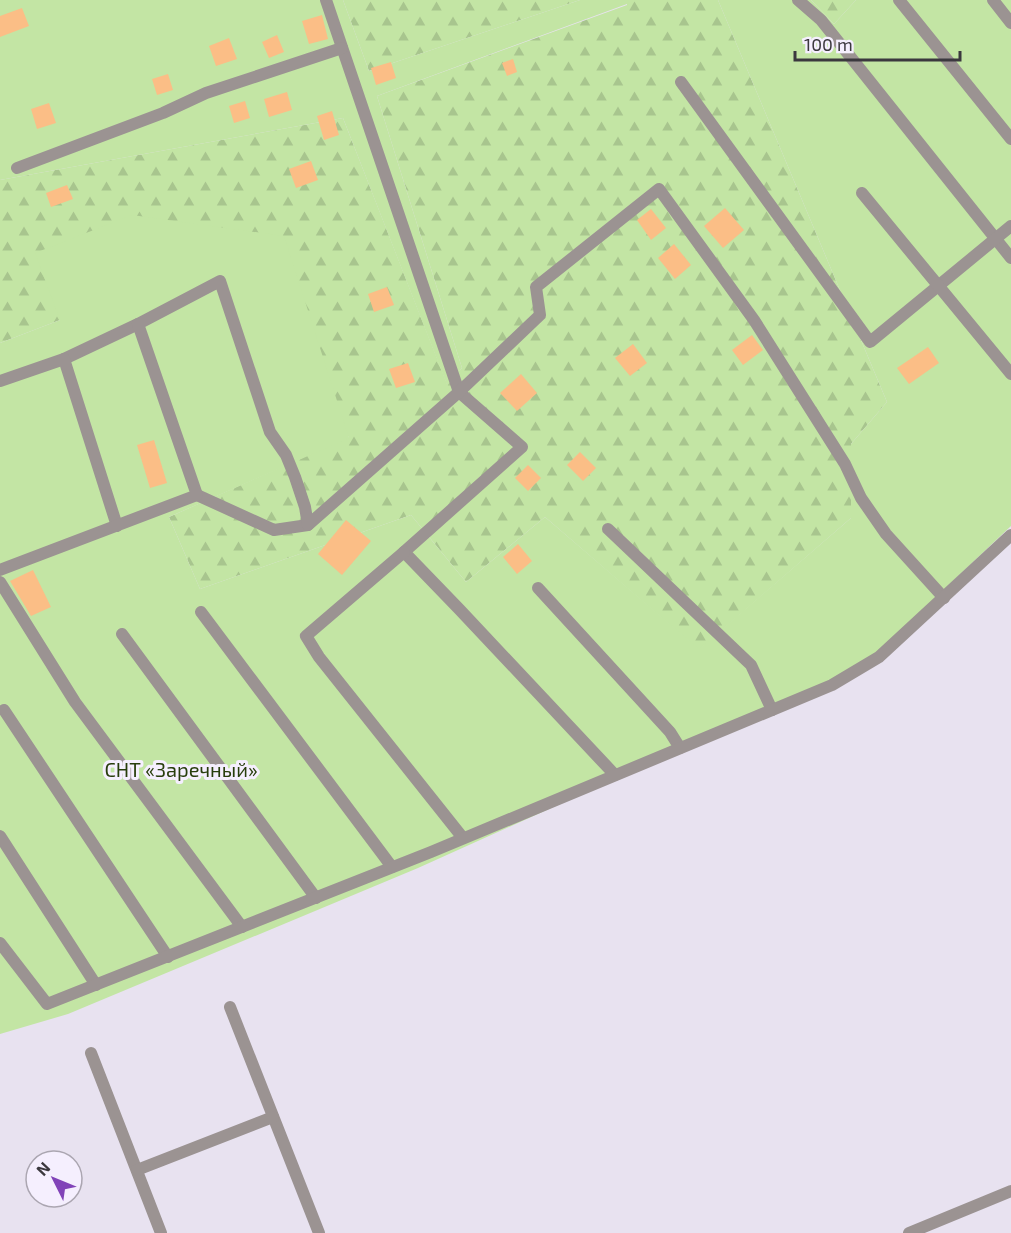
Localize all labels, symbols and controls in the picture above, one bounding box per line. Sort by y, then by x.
scale bar [795,24,960,62]
text: 100 m [804,33,853,55]
park label: СНТ «Заречный» [104,757,258,781]
north arrow [24,1149,84,1209]
text: N [32,1158,54,1179]

